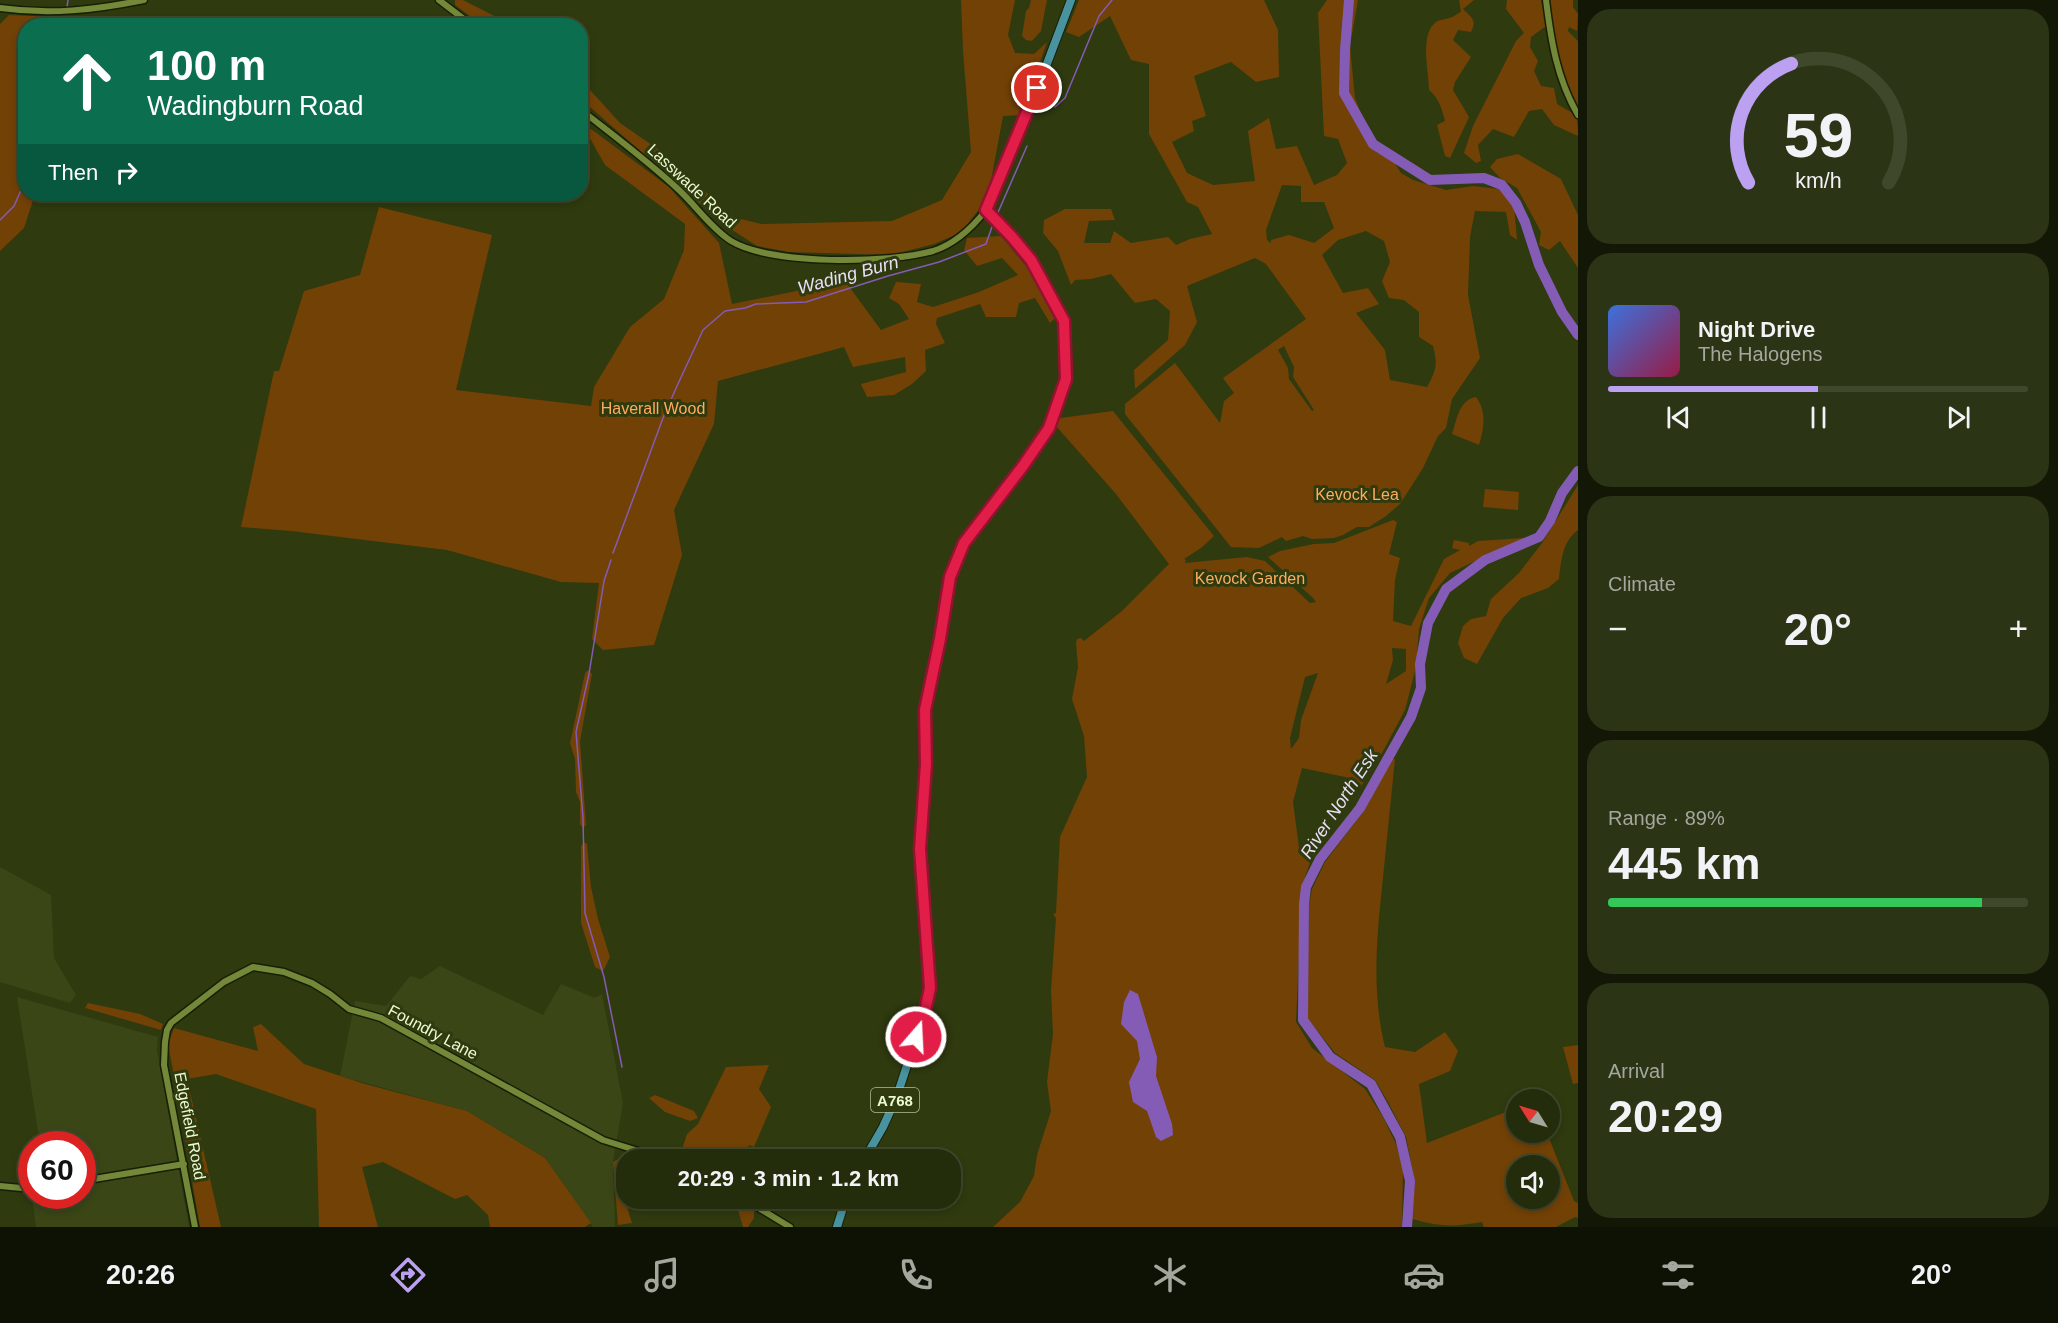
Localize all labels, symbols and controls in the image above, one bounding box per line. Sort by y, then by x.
icon: ahead [48,42,126,120]
text: 100 m [147,42,266,89]
pin [1011,62,1062,113]
icon: arrive [1020,71,1053,104]
text: Wadingburn Road [147,91,364,121]
text: 59 [1783,101,1853,170]
street label: Lasswade Road [644,141,740,231]
icon: right [110,156,143,189]
text: Then [48,160,98,185]
text: km/h [1795,170,1841,194]
water label: Wading Burn [795,252,901,298]
text: Night Drive [1698,317,1815,342]
text: The Halogens [1698,343,1823,365]
park label: Haverall Wood [601,400,705,417]
icon: previous [1662,401,1695,434]
icon: pause [1802,401,1835,434]
icon: next [1942,401,1975,434]
park label: Kevock Lea [1315,486,1399,503]
park label: Kevock Garden [1195,570,1305,587]
text: Climate [1608,573,1676,595]
text: 20° [1784,604,1852,655]
text: − [1608,610,1627,647]
text: + [2009,610,2028,647]
water label: River North Esk [1296,745,1382,862]
text: Range · 89% [1608,807,1725,829]
text: 445 km [1608,838,1761,889]
street label: Foundry Lane [385,1001,481,1063]
position arrow [884,1005,948,1069]
text: Arrival [1608,1060,1665,1082]
street label: Edgefield Road [171,1071,209,1181]
road number: A768 [871,1088,919,1112]
north arrow [1506,1089,1560,1143]
map controls [1506,1089,1560,1209]
text: 20:29 [1608,1091,1723,1142]
speed limit sign: 60 [18,1131,96,1209]
button: sound [1506,1155,1560,1209]
text: 20:29 · 3 min · 1.2 km [678,1166,899,1191]
icon: directions [387,1254,429,1296]
icon: music [641,1254,683,1296]
icon: phone [895,1254,937,1296]
icon: climate [1149,1254,1191,1296]
icon: car [1403,1254,1445,1296]
icon: filters [1657,1254,1699,1296]
text: 20:26 [106,1260,175,1290]
text: 20° [1911,1260,1952,1290]

